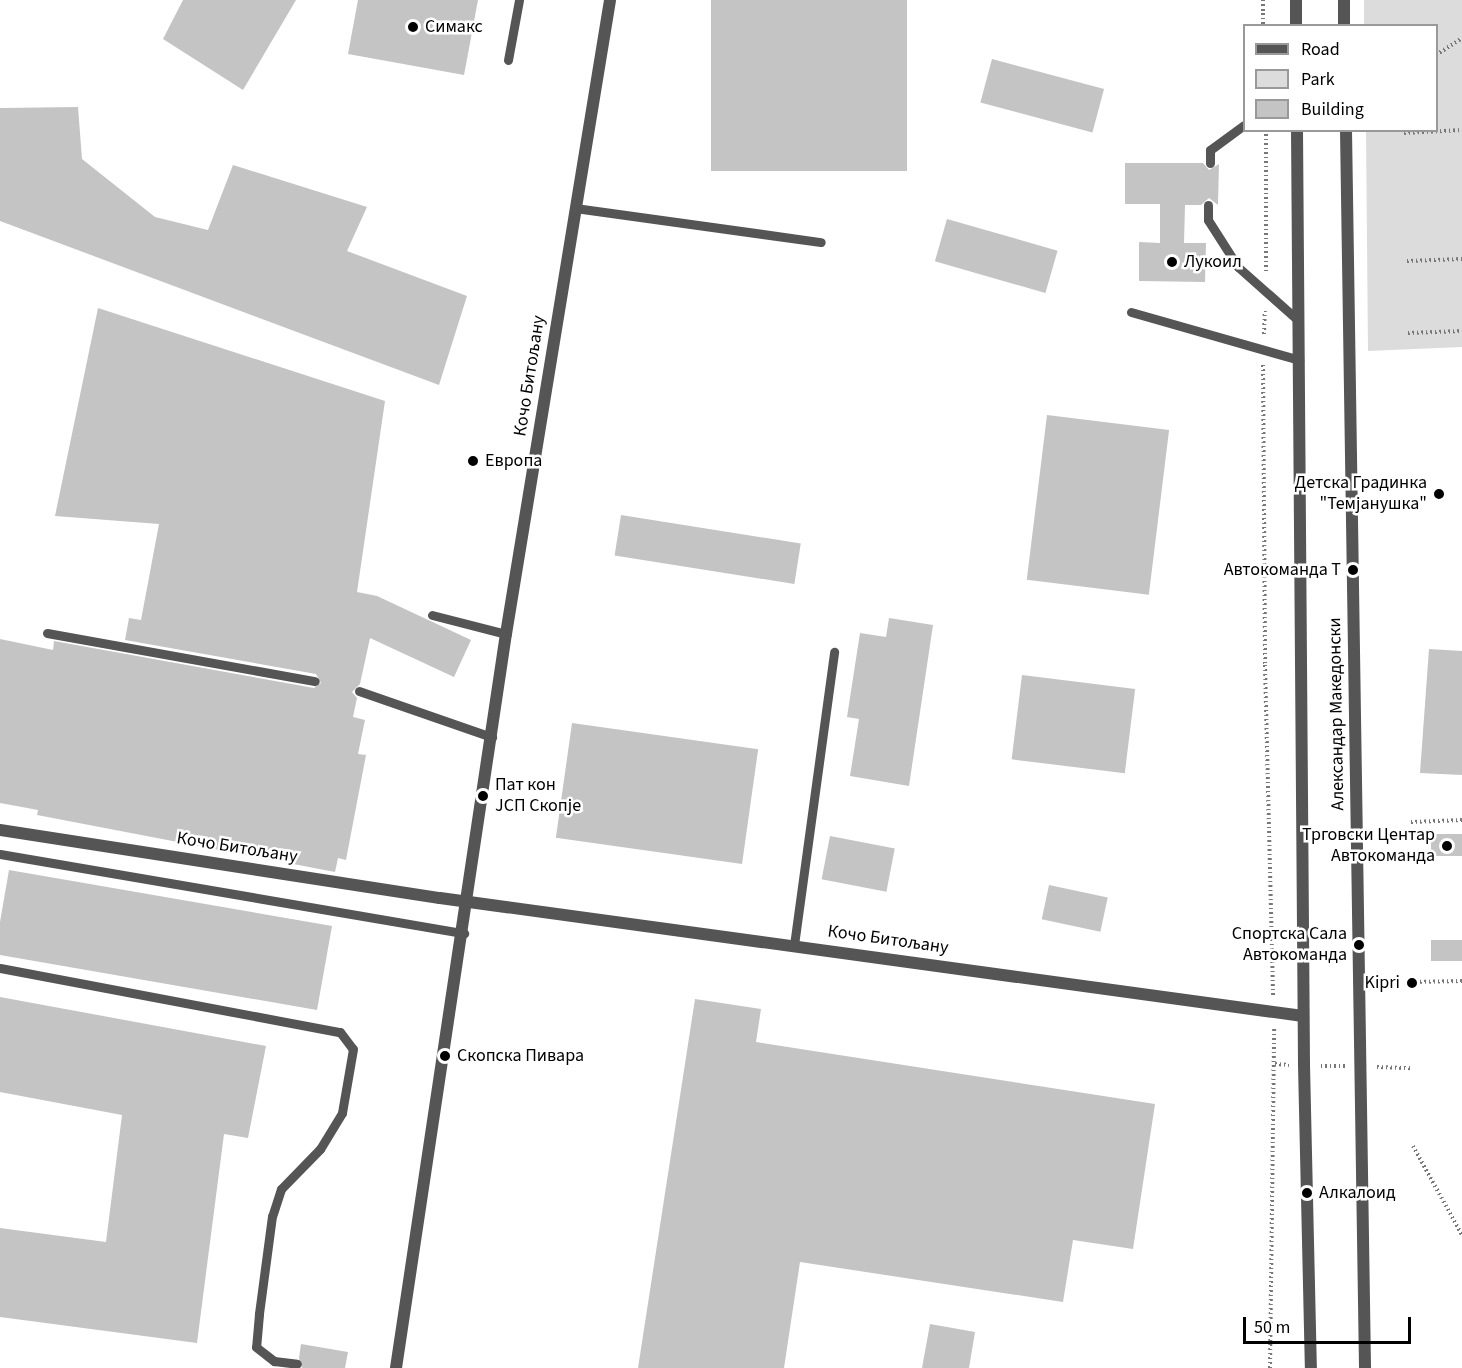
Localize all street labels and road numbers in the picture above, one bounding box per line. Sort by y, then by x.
street label: Кочо Битољану [510,314,550,438]
street label: Александар Македонски [1325,617,1349,811]
street label: Кочо Битољану [175,828,299,868]
street label: Кочо Битољану [826,921,950,959]

